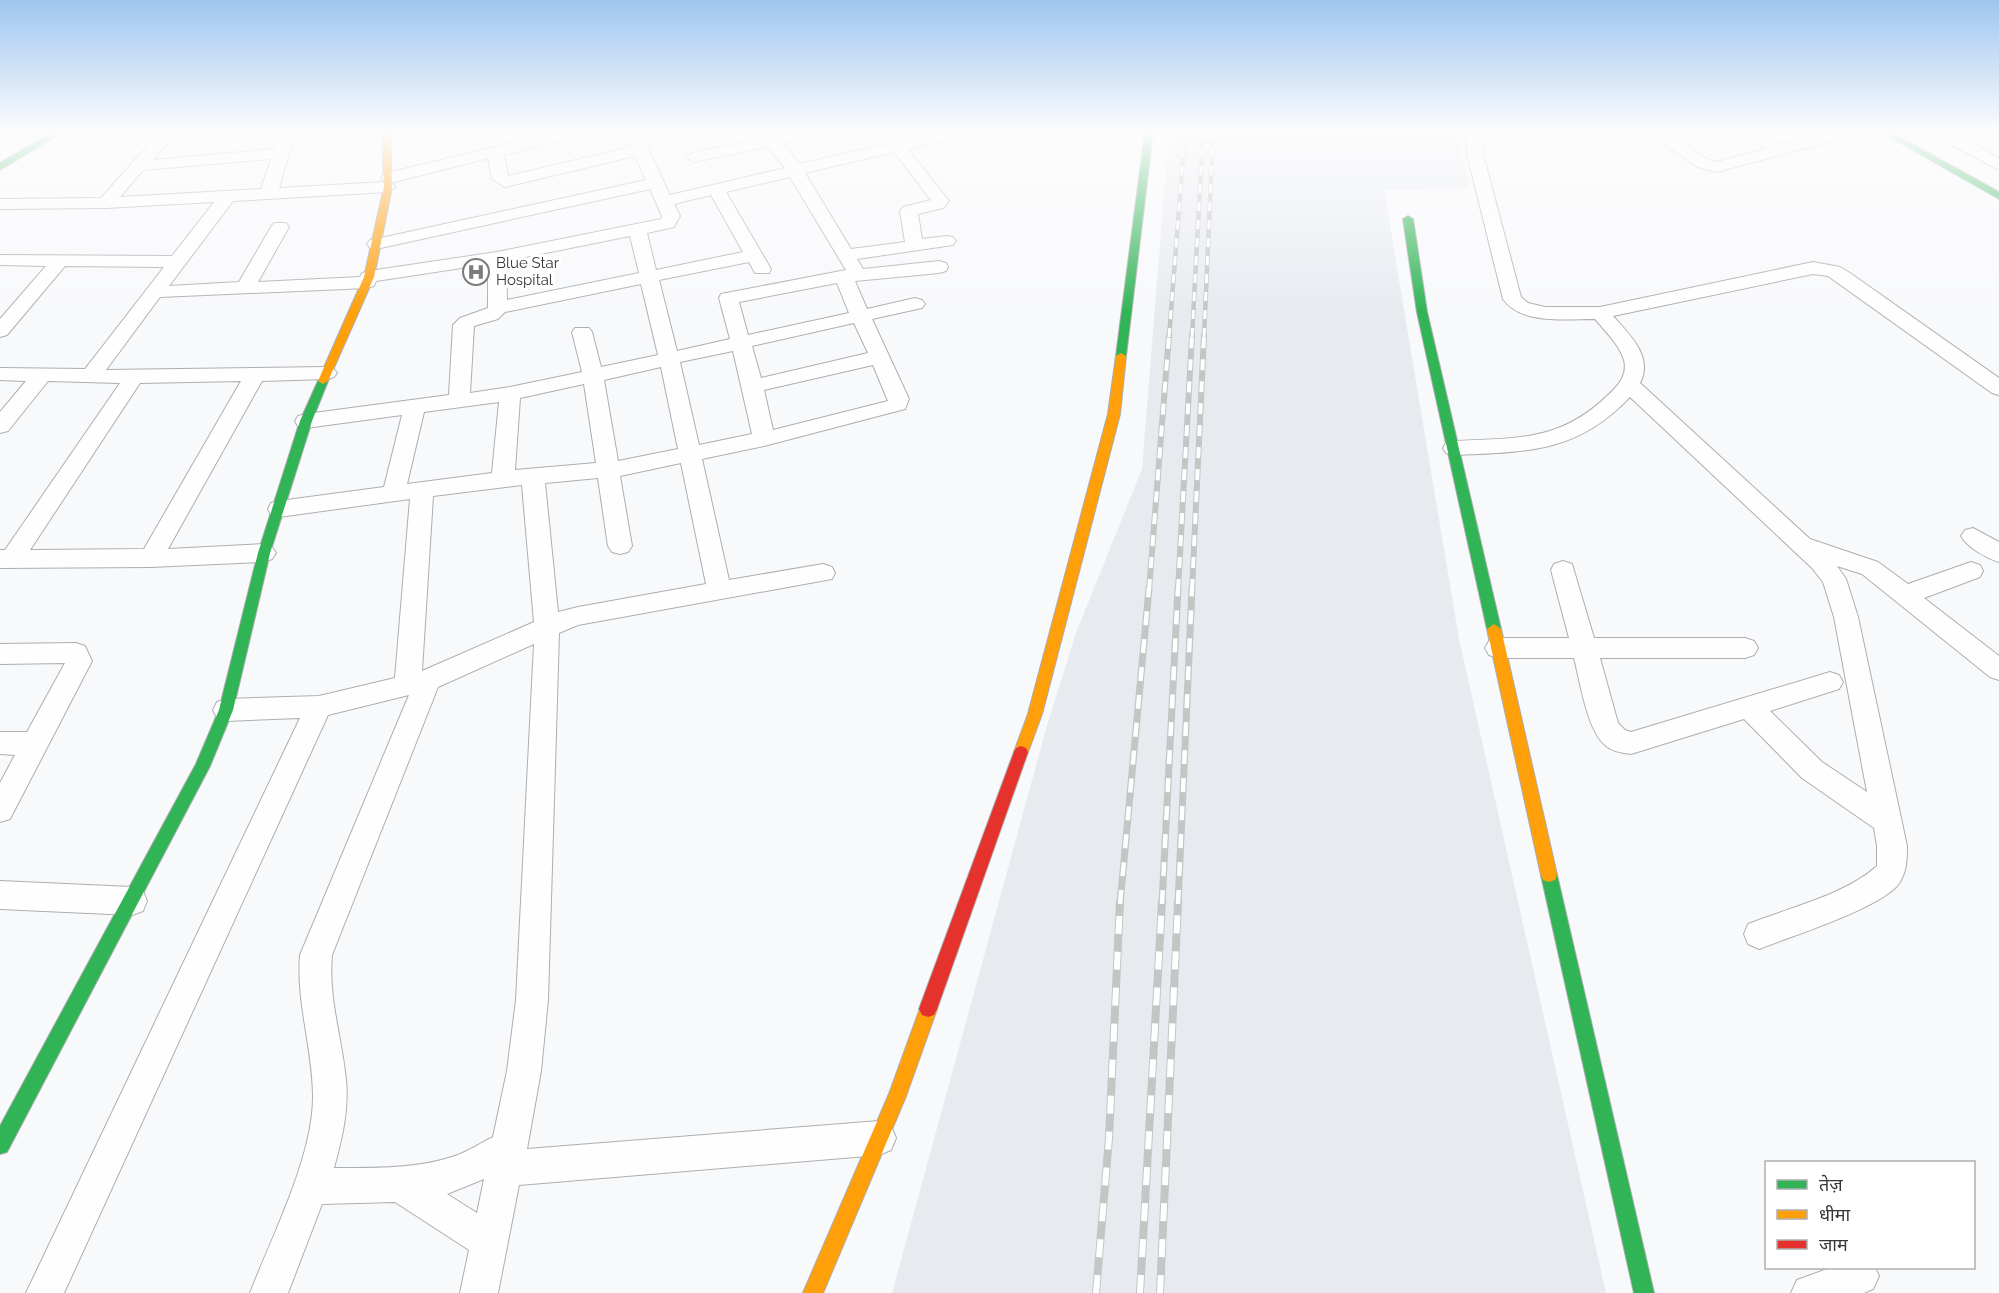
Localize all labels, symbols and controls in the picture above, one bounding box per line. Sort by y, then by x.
place label: Blue Star Hospital [496,254,560,289]
hospital icon: Blue Star Hospital [461,257,491,287]
legend [1765,1161,1975,1269]
text: तेज़ [1819,1174,1843,1195]
text: धीमा [1819,1204,1850,1225]
text: जाम [1819,1234,1849,1255]

